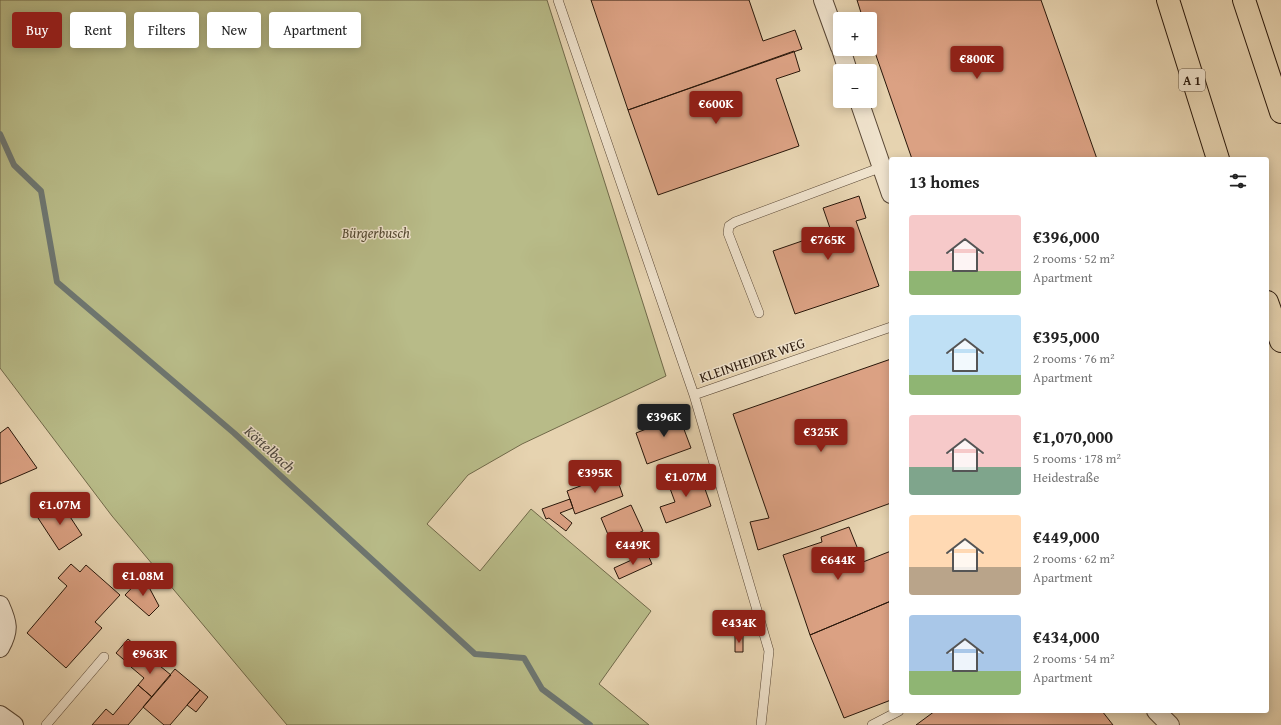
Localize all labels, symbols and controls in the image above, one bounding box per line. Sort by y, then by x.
chip: Buy [12,12,62,48]
chip: Rent [70,12,126,48]
chip: Filters [134,12,199,48]
chip: New [207,12,261,48]
chip: Apartment [269,12,361,48]
map controls [833,12,877,108]
button: + [833,12,877,56]
pin: €800K [949,46,1005,80]
text: €800K [959,49,995,68]
button: − [833,64,877,108]
road number: A 1 [1179,69,1205,91]
pin: €600K [688,91,744,125]
text: €600K [698,94,734,113]
text: 13 homes [909,169,980,194]
icon: filters [1227,170,1249,192]
park label: Bürgerbusch [341,223,410,243]
text: €396,000 [1033,224,1099,249]
pin: €765K [800,227,856,261]
text: €765K [810,230,846,249]
icon: home [941,231,989,279]
text: 2 rooms · 52 m² [1033,249,1115,268]
text: Apartment [1033,268,1093,287]
text: €395,000 [1033,324,1099,349]
icon: home [941,331,989,379]
street label: KLEINHEIDER WEG [697,333,807,387]
text: 2 rooms · 76 m² [1033,349,1115,368]
text: Apartment [1033,368,1093,387]
pin: €396K [636,404,692,438]
text: €396K [646,407,682,426]
pin: €325K [793,419,849,453]
water label: Köttelbach [239,420,300,478]
text: €325K [803,422,839,441]
text: €1,070,000 [1033,424,1113,449]
icon: home [941,431,989,479]
text: 5 rooms · 178 m² [1033,449,1121,468]
pin: €395K [567,460,623,494]
text: €395K [577,463,613,482]
pin: €1.07M [653,464,719,498]
text: €1.07M [665,467,707,486]
text: Heidestraße [1033,468,1099,487]
pin: €1.07M [27,492,93,526]
text: €1.07M [39,495,81,514]
text: €449,000 [1033,524,1099,549]
icon: home [941,531,989,579]
pin: €449K [605,532,661,566]
text: €449K [615,535,651,554]
pin: €644K [810,547,866,581]
text: 2 rooms · 62 m² [1033,549,1115,568]
text: €644K [820,550,856,569]
pin: €1.08M [110,563,176,597]
text: €1.08M [122,566,164,585]
text: Apartment [1033,568,1093,587]
pin: €434K [711,610,767,644]
text: €434K [721,613,757,632]
text: €434,000 [1033,624,1099,649]
icon: home [941,631,989,679]
pin: €963K [122,641,178,675]
text: €963K [132,644,168,663]
text: 2 rooms · 54 m² [1033,649,1115,668]
text: Apartment [1033,668,1093,687]

